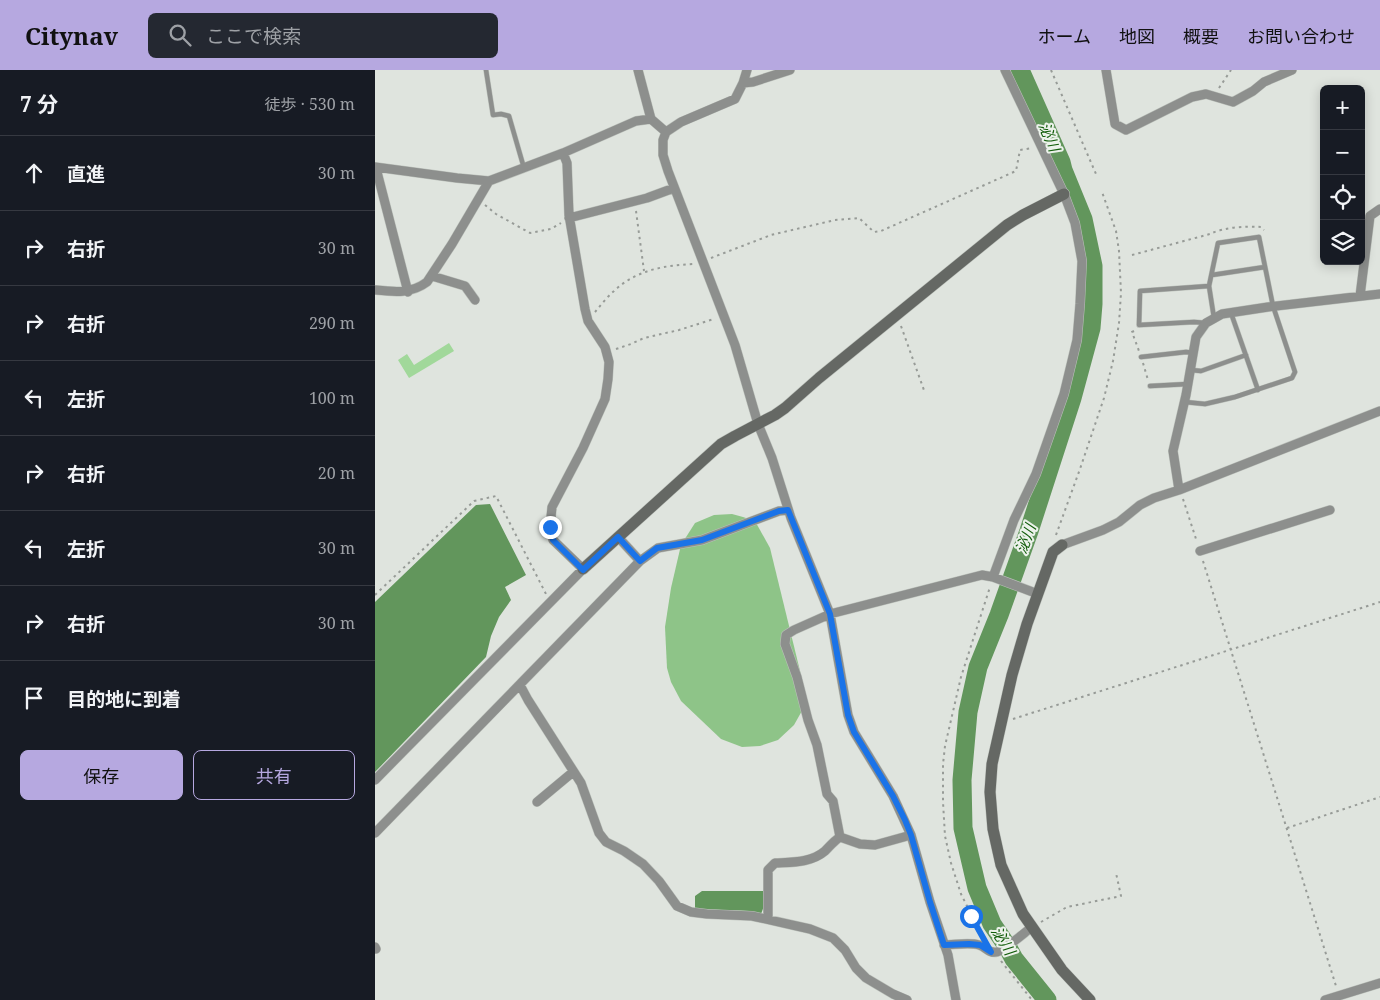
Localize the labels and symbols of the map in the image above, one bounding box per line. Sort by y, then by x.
water label: 泌川 [1035,119,1066,156]
route end [539,516,562,539]
water label: 泌川 [1011,519,1040,556]
route start [960,905,983,928]
water label: 泌川 [987,922,1021,960]

